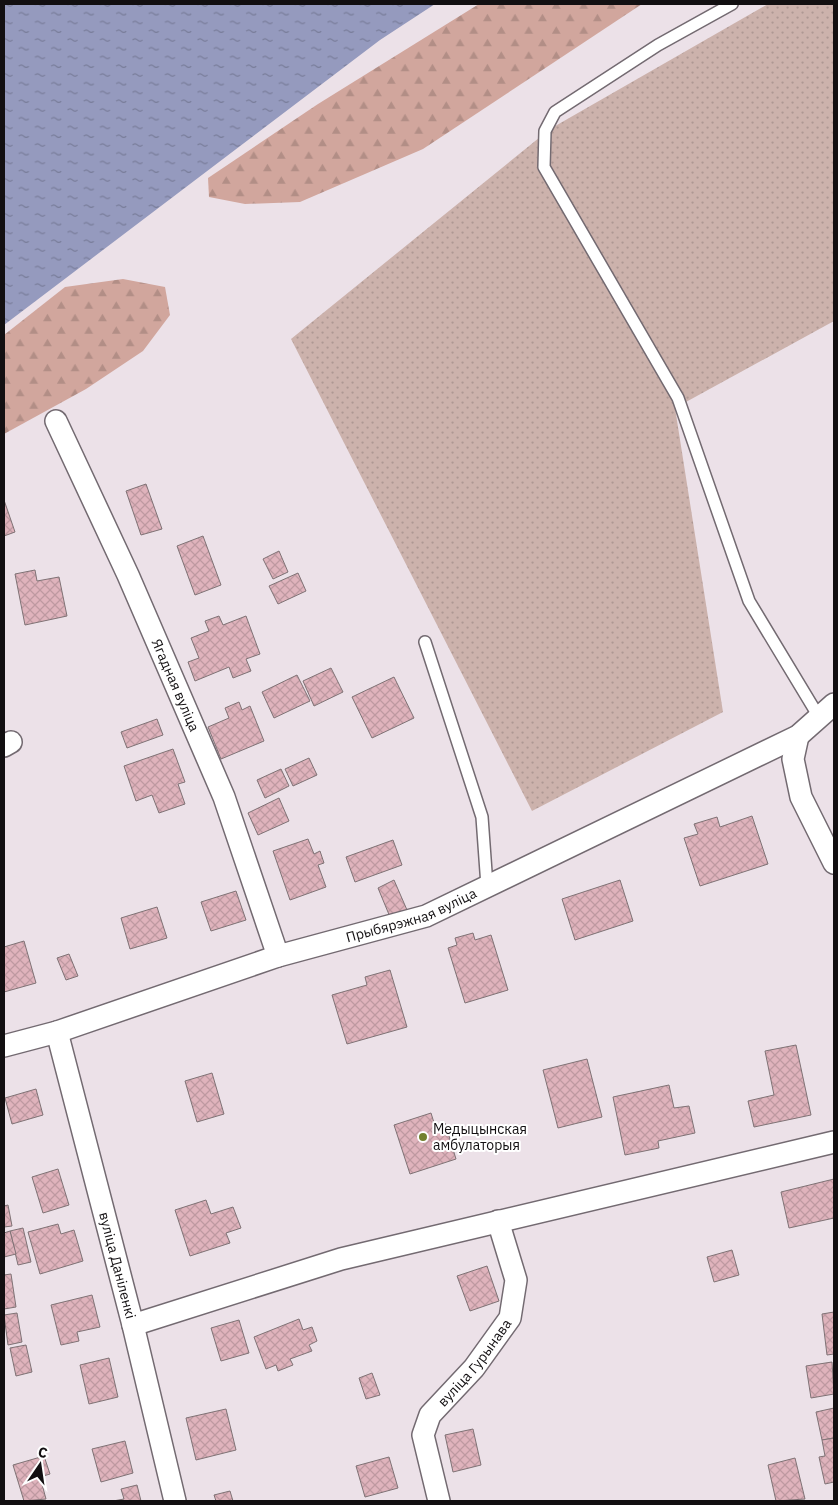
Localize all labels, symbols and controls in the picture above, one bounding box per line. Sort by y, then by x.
street label: Ягадная вуліца [148,636,204,735]
street label: Прыбярэжная вуліца [344,884,480,946]
place label: Медыцынская амбулаторыя [433,1120,527,1154]
marker: Медыцынская амбулаторыя [417,1131,429,1143]
street label: вуліца Даніленкі [95,1210,140,1321]
street label: вуліца Гурынава [434,1315,516,1410]
north arrow [15,1440,65,1490]
text: С [36,1443,49,1462]

